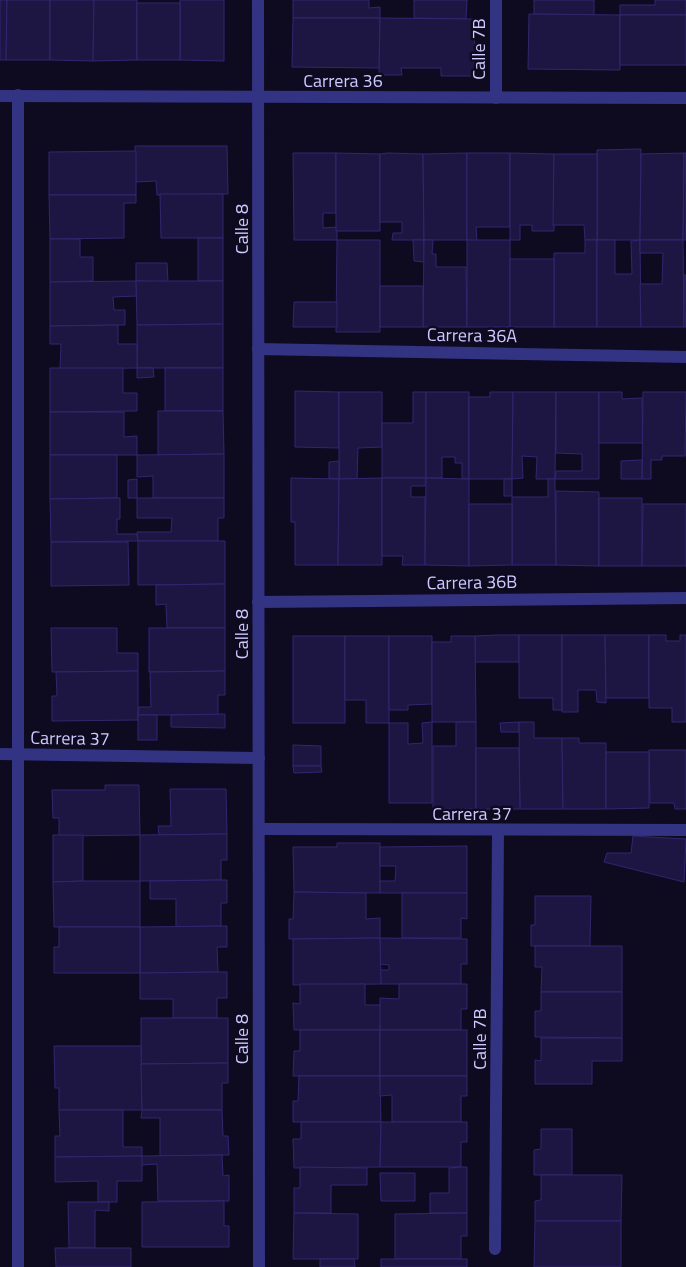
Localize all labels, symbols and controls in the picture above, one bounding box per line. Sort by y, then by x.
street label: Calle 7B [465,18,492,80]
street label: Carrera 36 [303,67,383,94]
street label: Calle 8 [228,204,255,254]
street label: Carrera 36A [427,321,518,349]
street label: Carrera 36B [426,568,518,596]
street label: Calle 8 [228,609,255,659]
street label: Carrera 37 [30,724,110,752]
street label: Carrera 37 [432,800,512,827]
street label: Calle 7B [466,1008,493,1070]
street label: Calle 8 [228,1014,255,1064]

